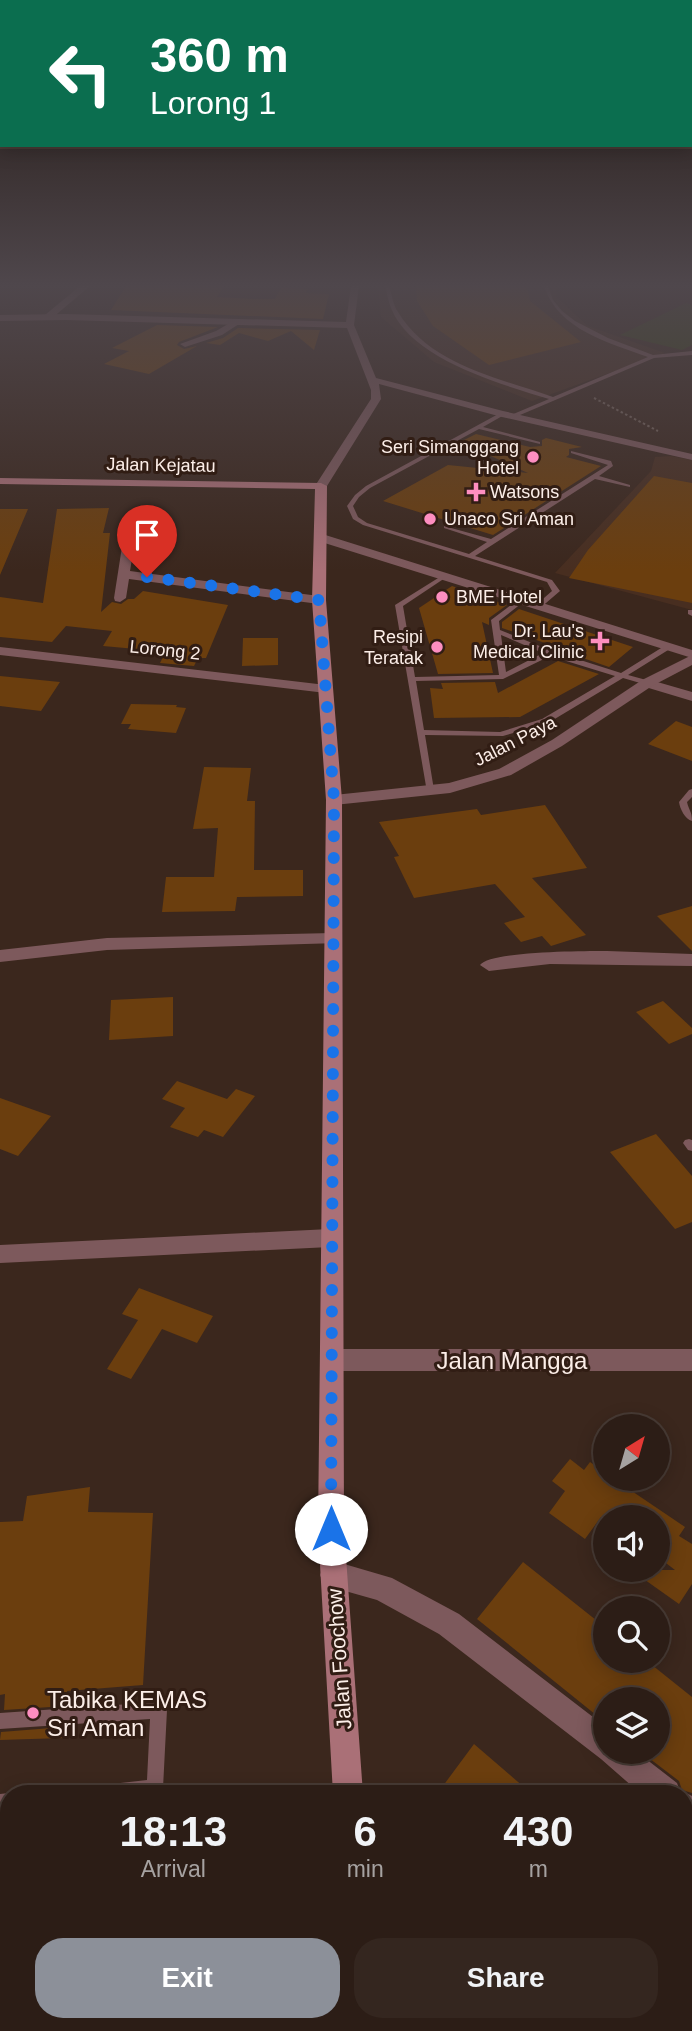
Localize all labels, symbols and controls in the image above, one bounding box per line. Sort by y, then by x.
icon: left [35,28,126,119]
text: 360 m [150,28,289,82]
text: Lorong 1 [150,85,276,121]
place label: Seri Simanggang Hotel [381,437,519,478]
marker: Seri Simanggang Hotel [525,449,541,465]
street label: Jalan Kejatau [106,454,216,476]
place label: Watsons [490,482,559,502]
marker: Watsons [468,484,484,500]
pin [117,505,177,577]
place label: Unaco Sri Aman [444,509,574,529]
marker: Unaco Sri Aman [422,511,438,527]
icon: arrive [128,516,166,554]
place label: BME Hotel [456,587,542,607]
marker: BME Hotel [434,589,450,605]
place label: Dr. Lau's Medical Clinic [473,621,584,662]
place label: Resipi Teratak [364,627,424,668]
marker: Dr. Lau's Medical Clinic [590,631,610,651]
street label: Lorong 2 [129,636,201,664]
marker: Resipi Teratak [429,639,445,655]
street label: Jalan Paya [471,711,560,770]
street label: Jalan Mangga [437,1347,588,1374]
north arrow [593,1414,670,1491]
map controls [593,1414,670,1764]
position arrow [294,1492,368,1566]
button: sound [593,1505,670,1582]
street label: Jalan Foochow [323,1587,355,1730]
button: search [593,1596,670,1673]
place label: Tabika KEMAS Sri Aman [47,1686,207,1741]
button: layers [593,1687,670,1764]
marker: Tabika KEMAS Sri Aman [25,1705,41,1721]
text: 18:13 [120,1808,227,1855]
text: 6 [353,1808,377,1855]
text: 430 [503,1808,573,1855]
text: Arrival [141,1856,206,1882]
text: min [347,1856,384,1882]
text: m [529,1856,548,1882]
button: Exit [35,1938,340,2018]
button: Share [354,1938,658,2018]

